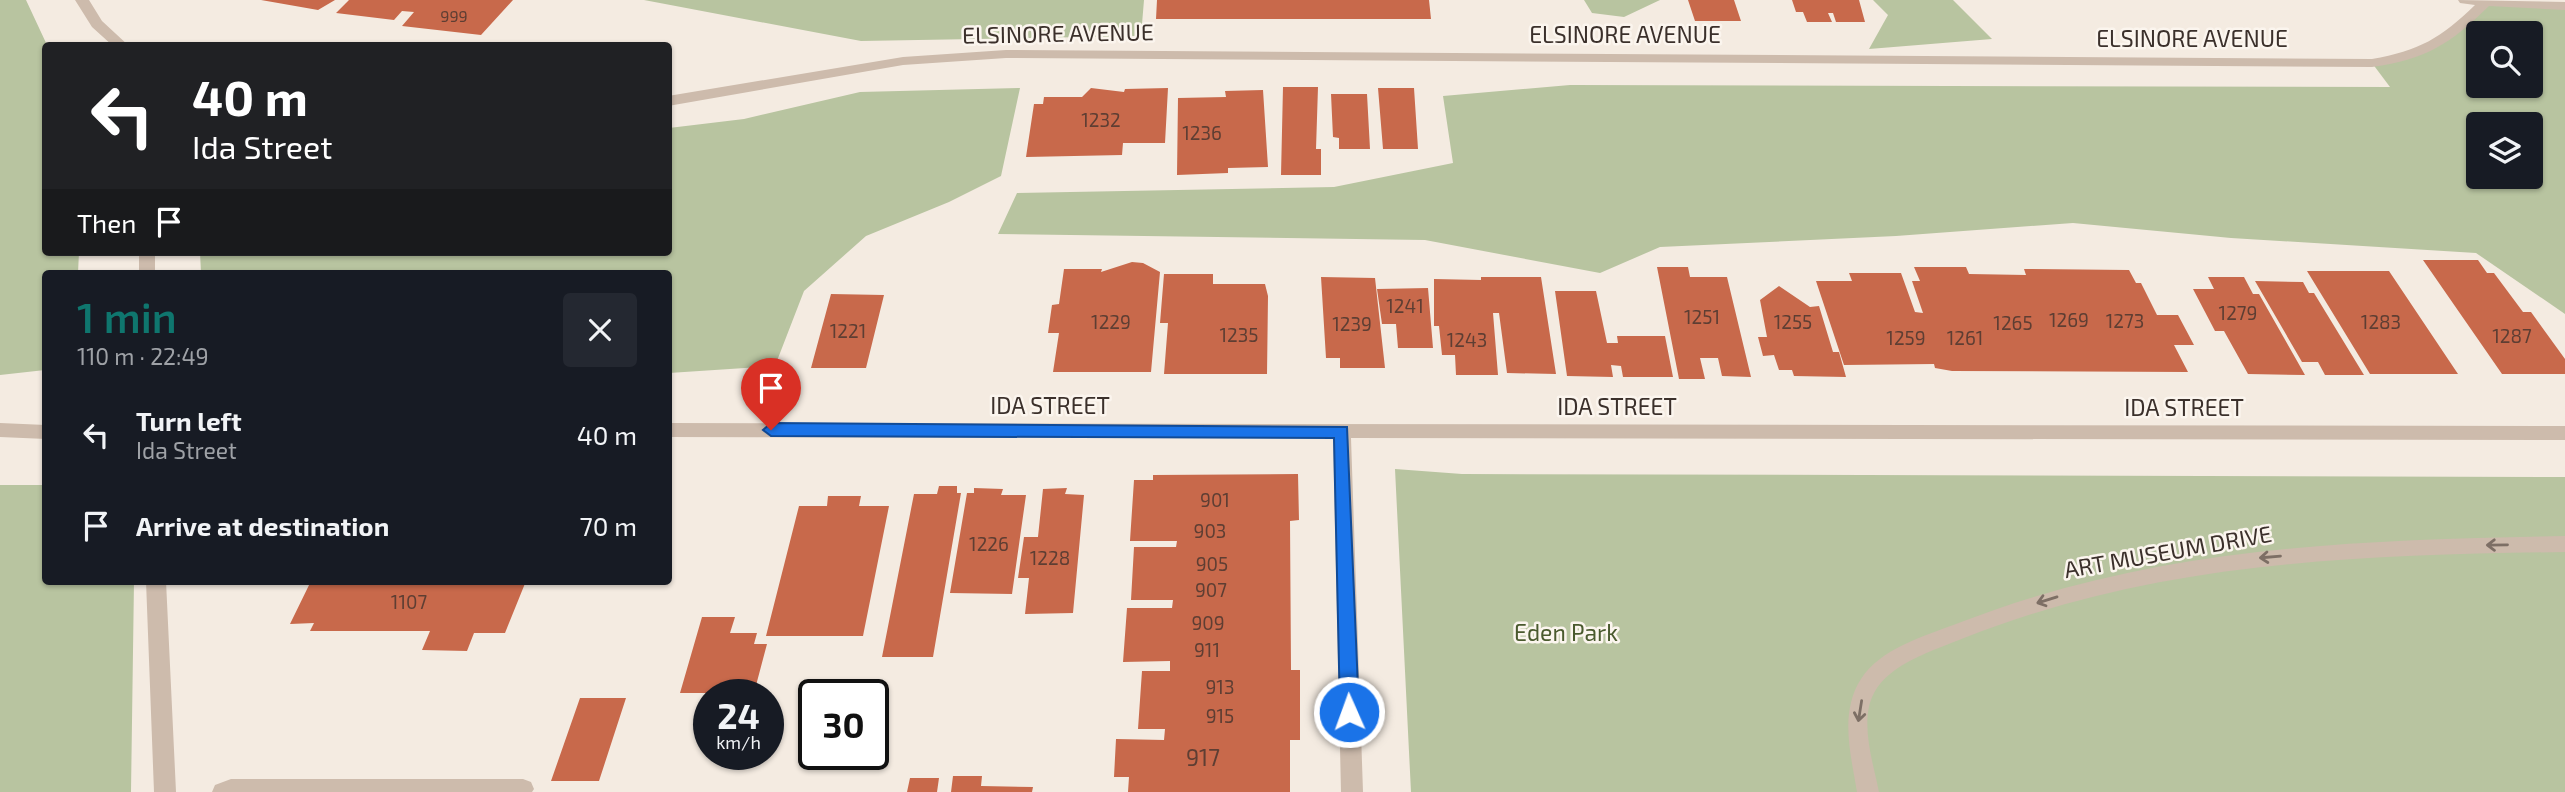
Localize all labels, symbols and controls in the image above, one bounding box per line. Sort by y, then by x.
house number: 999 [440,6,468,25]
street label: ELSINORE AVENUE [962,17,1154,49]
street label: ELSINORE AVENUE [1529,20,1721,48]
map controls [2466,21,2543,189]
button: search [2466,21,2543,98]
street label: ELSINORE AVENUE [2096,24,2288,52]
text: 40 m [192,67,308,126]
icon: left [77,70,168,161]
house number: 1232 [1081,108,1121,131]
button: layers [2466,112,2543,189]
house number: 1236 [1182,121,1222,144]
text: Ida Street [192,127,332,165]
icon: arrive [150,203,188,241]
text: Then [77,207,136,238]
text: 1 min [77,291,177,341]
button: close [563,293,637,367]
house number: 1241 [1386,294,1424,317]
house number: 1279 [2219,301,2257,324]
house number: 1251 [1684,305,1720,328]
house number: 1269 [2049,308,2089,331]
house number: 1273 [2106,309,2144,332]
house number: 1229 [1091,310,1131,333]
house number: 1255 [1774,310,1812,333]
house number: 1283 [2361,310,2401,333]
house number: 1265 [1993,311,2033,334]
house number: 1239 [1332,312,1372,335]
house number: 1221 [830,319,866,342]
house number: 1235 [1220,323,1259,346]
house number: 1287 [2492,324,2532,347]
house number: 1259 [1886,326,1926,349]
house number: 1261 [1947,326,1983,349]
house number: 1243 [1447,328,1487,351]
text: 110 m · 22:49 [77,342,209,370]
pin [741,358,801,430]
icon: arrive [752,369,790,407]
street label: IDA STREET [990,391,1110,419]
street label: IDA STREET [1557,392,1677,420]
street label: IDA STREET [2124,393,2244,421]
text: Turn left [136,405,242,436]
icon: left [77,416,115,454]
text: 40 m [577,419,637,450]
text: Ida Street [136,436,237,464]
house number: 901 [1200,488,1230,511]
icon: arrive [77,507,115,545]
text: Arrive at destination [136,510,389,541]
text: 70 m [579,510,637,541]
house number: 903 [1194,519,1226,542]
street label: ART MUSEUM DRIVE [2062,519,2274,583]
house number: 1226 [969,532,1009,555]
one-way arrow [2486,538,2509,552]
house number: 1228 [1030,546,1070,569]
one-way arrow [2259,551,2282,564]
house number: 905 [1196,552,1228,575]
house number: 907 [1195,578,1227,601]
house number: 1107 [391,590,427,613]
one-way arrow [2036,594,2058,607]
house number: 909 [1191,611,1225,634]
park label: Eden Park [1514,618,1618,646]
house number: 911 [1194,638,1220,661]
house number: 913 [1206,675,1235,698]
position arrow [1312,675,1386,749]
speed limit sign: 30 [798,679,889,770]
text: 24 [717,694,760,736]
one-way arrow [1853,699,1866,722]
house number: 915 [1206,704,1234,727]
text: km/h [716,731,761,753]
house number: 917 [1186,743,1220,771]

